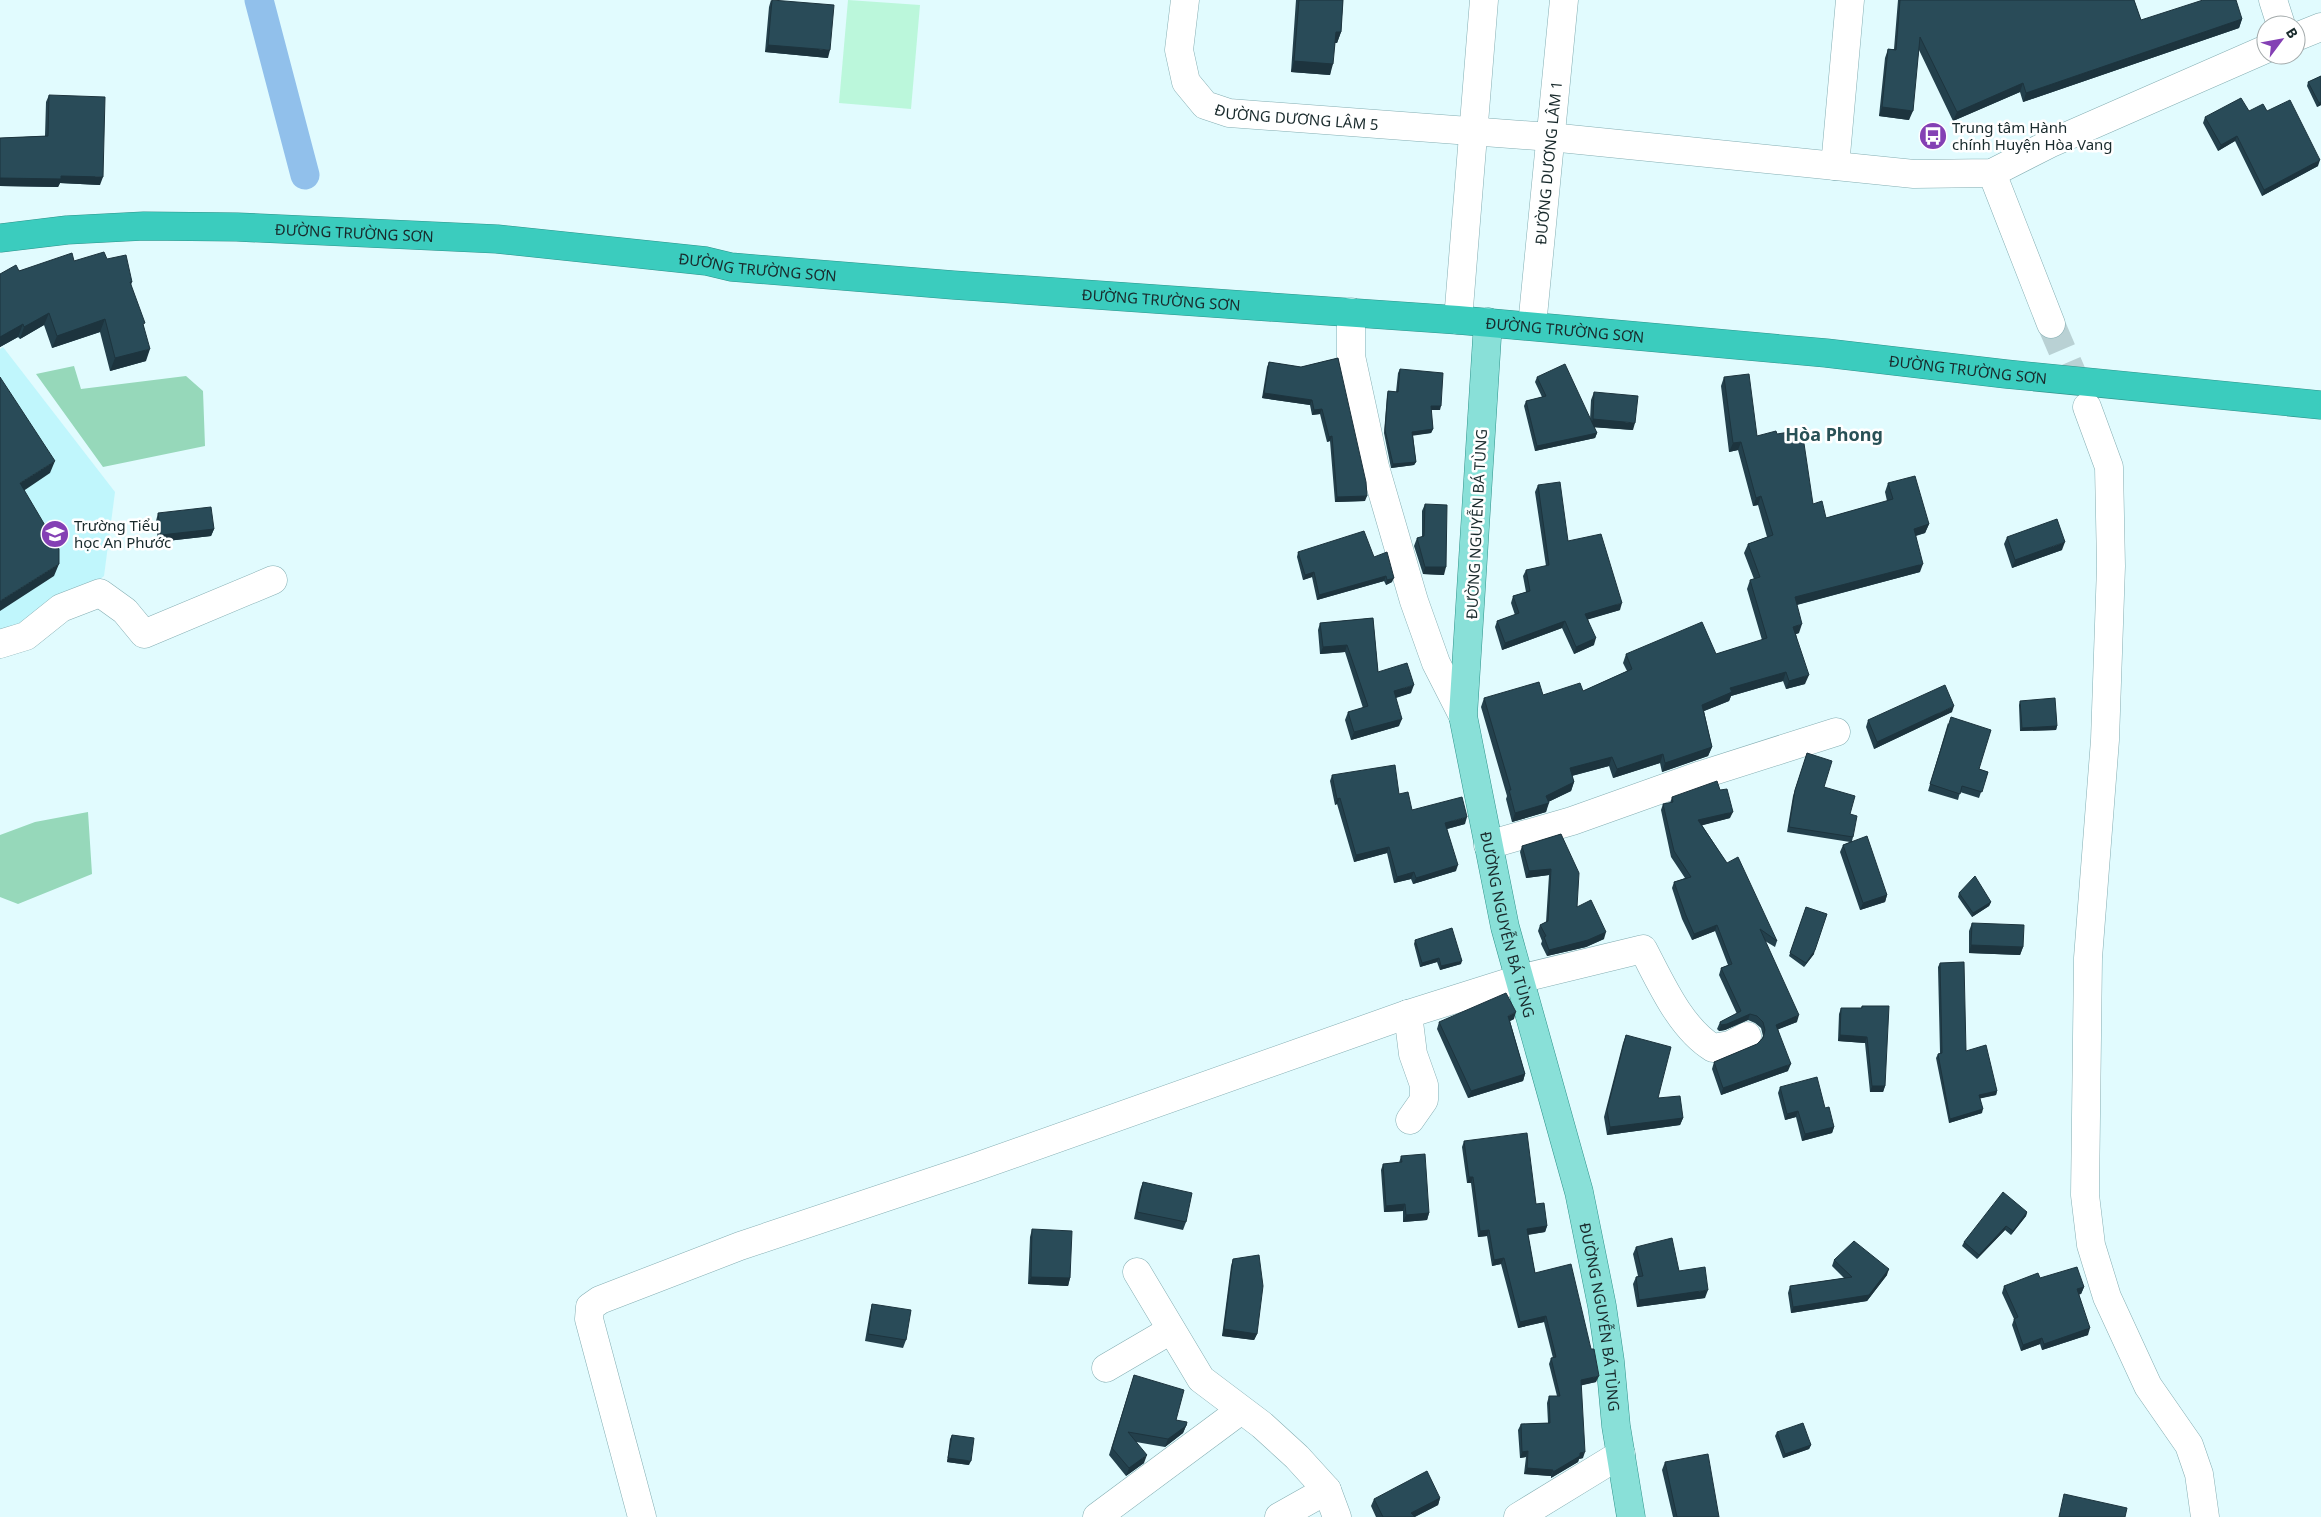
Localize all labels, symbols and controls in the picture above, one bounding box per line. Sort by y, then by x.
north arrow [2256,15,2306,65]
text: B [2282,24,2303,42]
street label: ĐƯỜNG DƯƠNG LÂM 1 [1530,80,1566,246]
street label: ĐƯỜNG DƯƠNG LÂM 5 [1212,99,1379,134]
place label: Trung tâm Hành chính Huyện Hòa Vang [1952,117,2113,154]
bus stop icon: Trung tâm Hành chính Huyện Hòa Vang [1918,121,1948,151]
street label: ĐƯỜNG TRƯỜNG SƠN [274,219,434,246]
street label: ĐƯỜNG TRƯỜNG SƠN [677,248,837,286]
street label: ĐƯỜNG TRƯỜNG SƠN [1081,284,1241,315]
street label: ĐƯỜNG TRƯỜNG SƠN [1485,313,1645,347]
street label: ĐƯỜNG TRƯỜNG SƠN [1888,350,2048,388]
district label: Hòa Phong [1785,422,1883,446]
street label: ĐƯỜNG NGUYỄN BÁ TÙNG [1461,428,1491,620]
place label: Trường Tiểu học An Phước [74,515,171,552]
school or university icon: Trường Tiểu học An Phước [40,519,70,549]
street label: ĐƯỜNG NGUYỄN BÁ TÙNG [1476,830,1540,1020]
street label: ĐƯỜNG NGUYỄN BÁ TÙNG [1575,1221,1625,1412]

